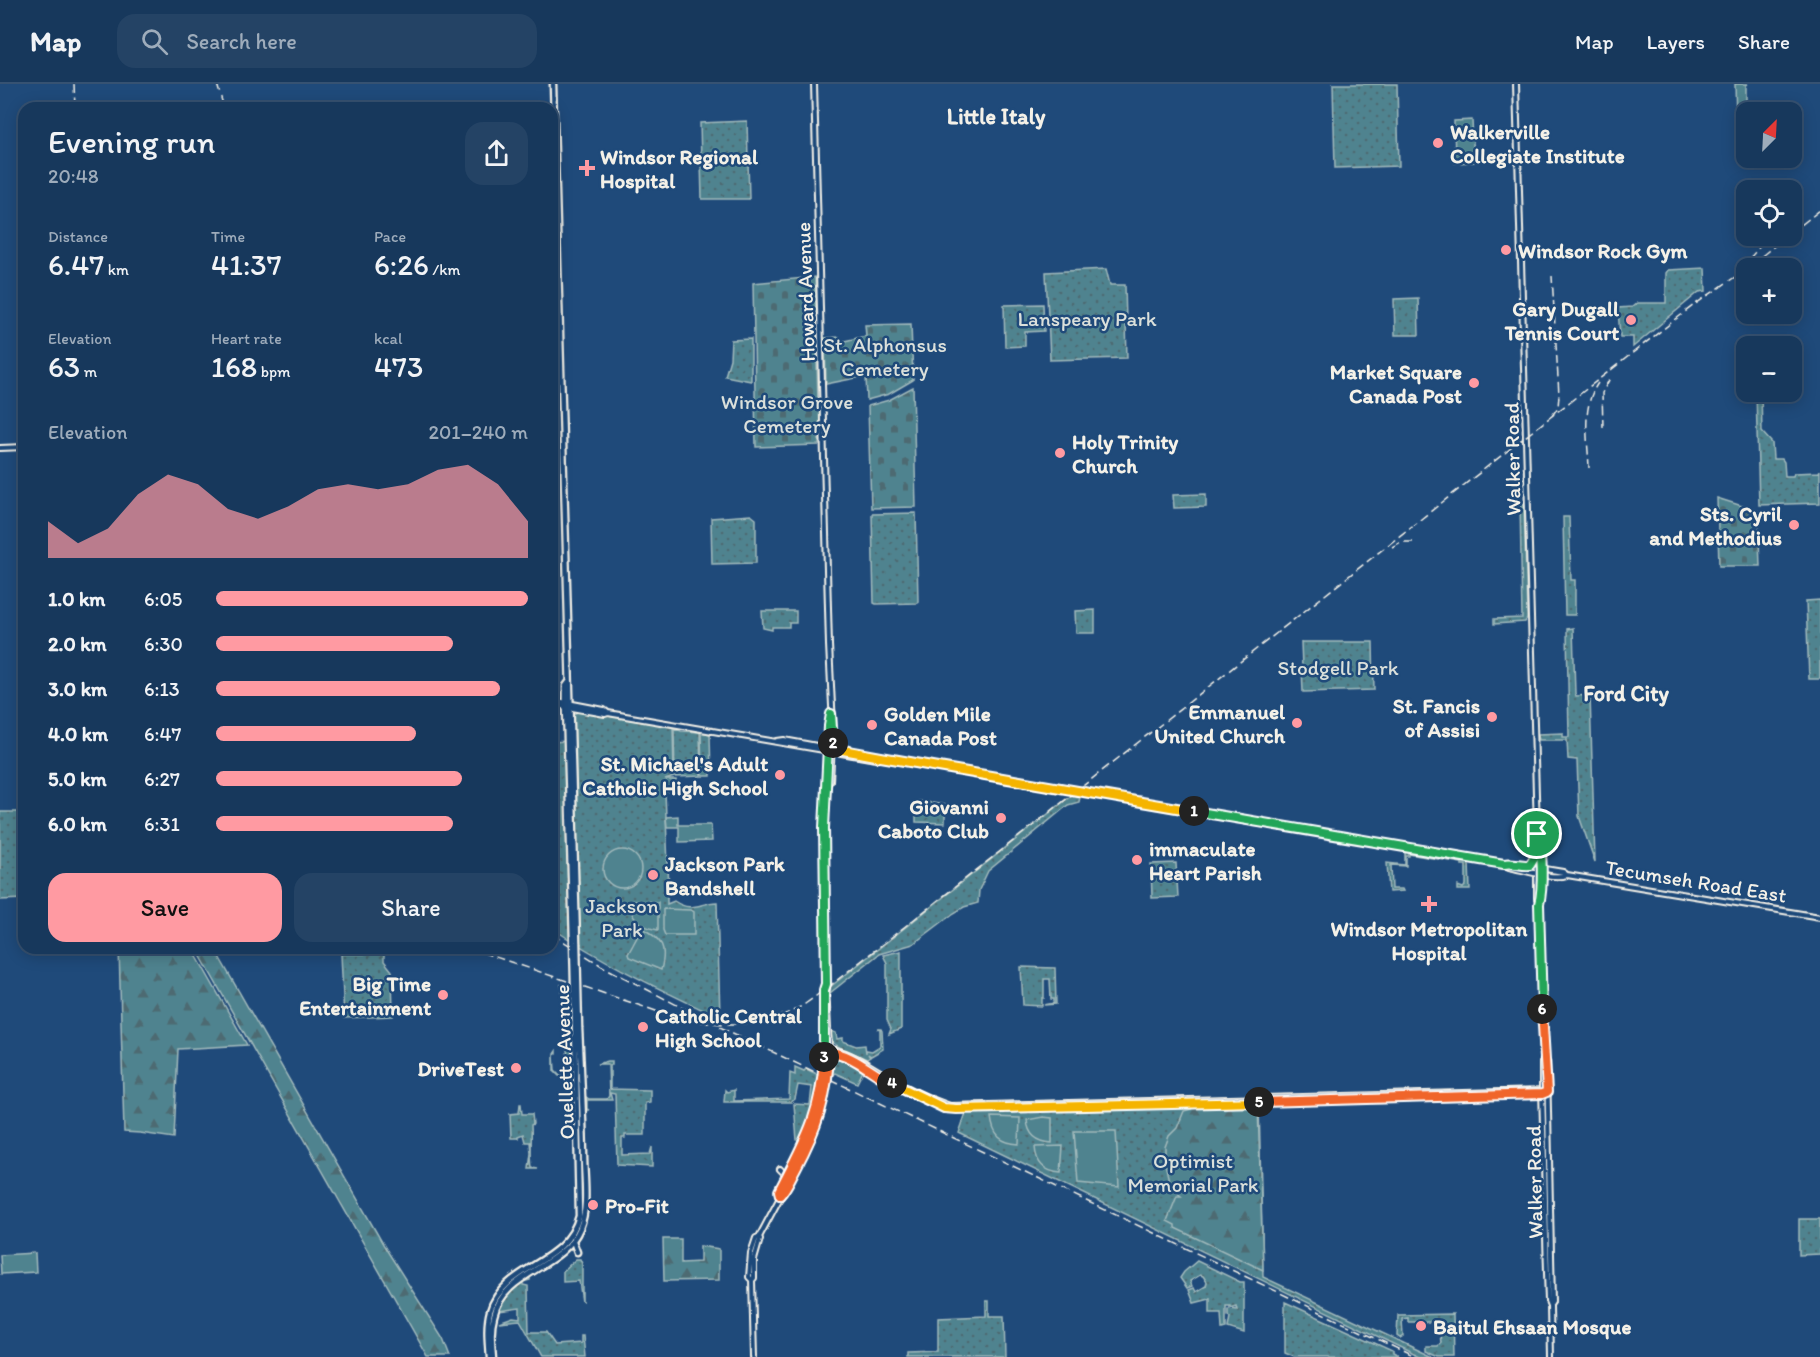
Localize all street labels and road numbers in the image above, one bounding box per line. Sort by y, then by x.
street label: Howard Avenue [790,222,820,362]
street label: Walker Road [1499,402,1525,516]
street label: Tecumseh Road East [1604,854,1788,908]
street label: Ouellette Avenue [549,984,579,1140]
street label: Walker Road [1521,1125,1547,1239]

